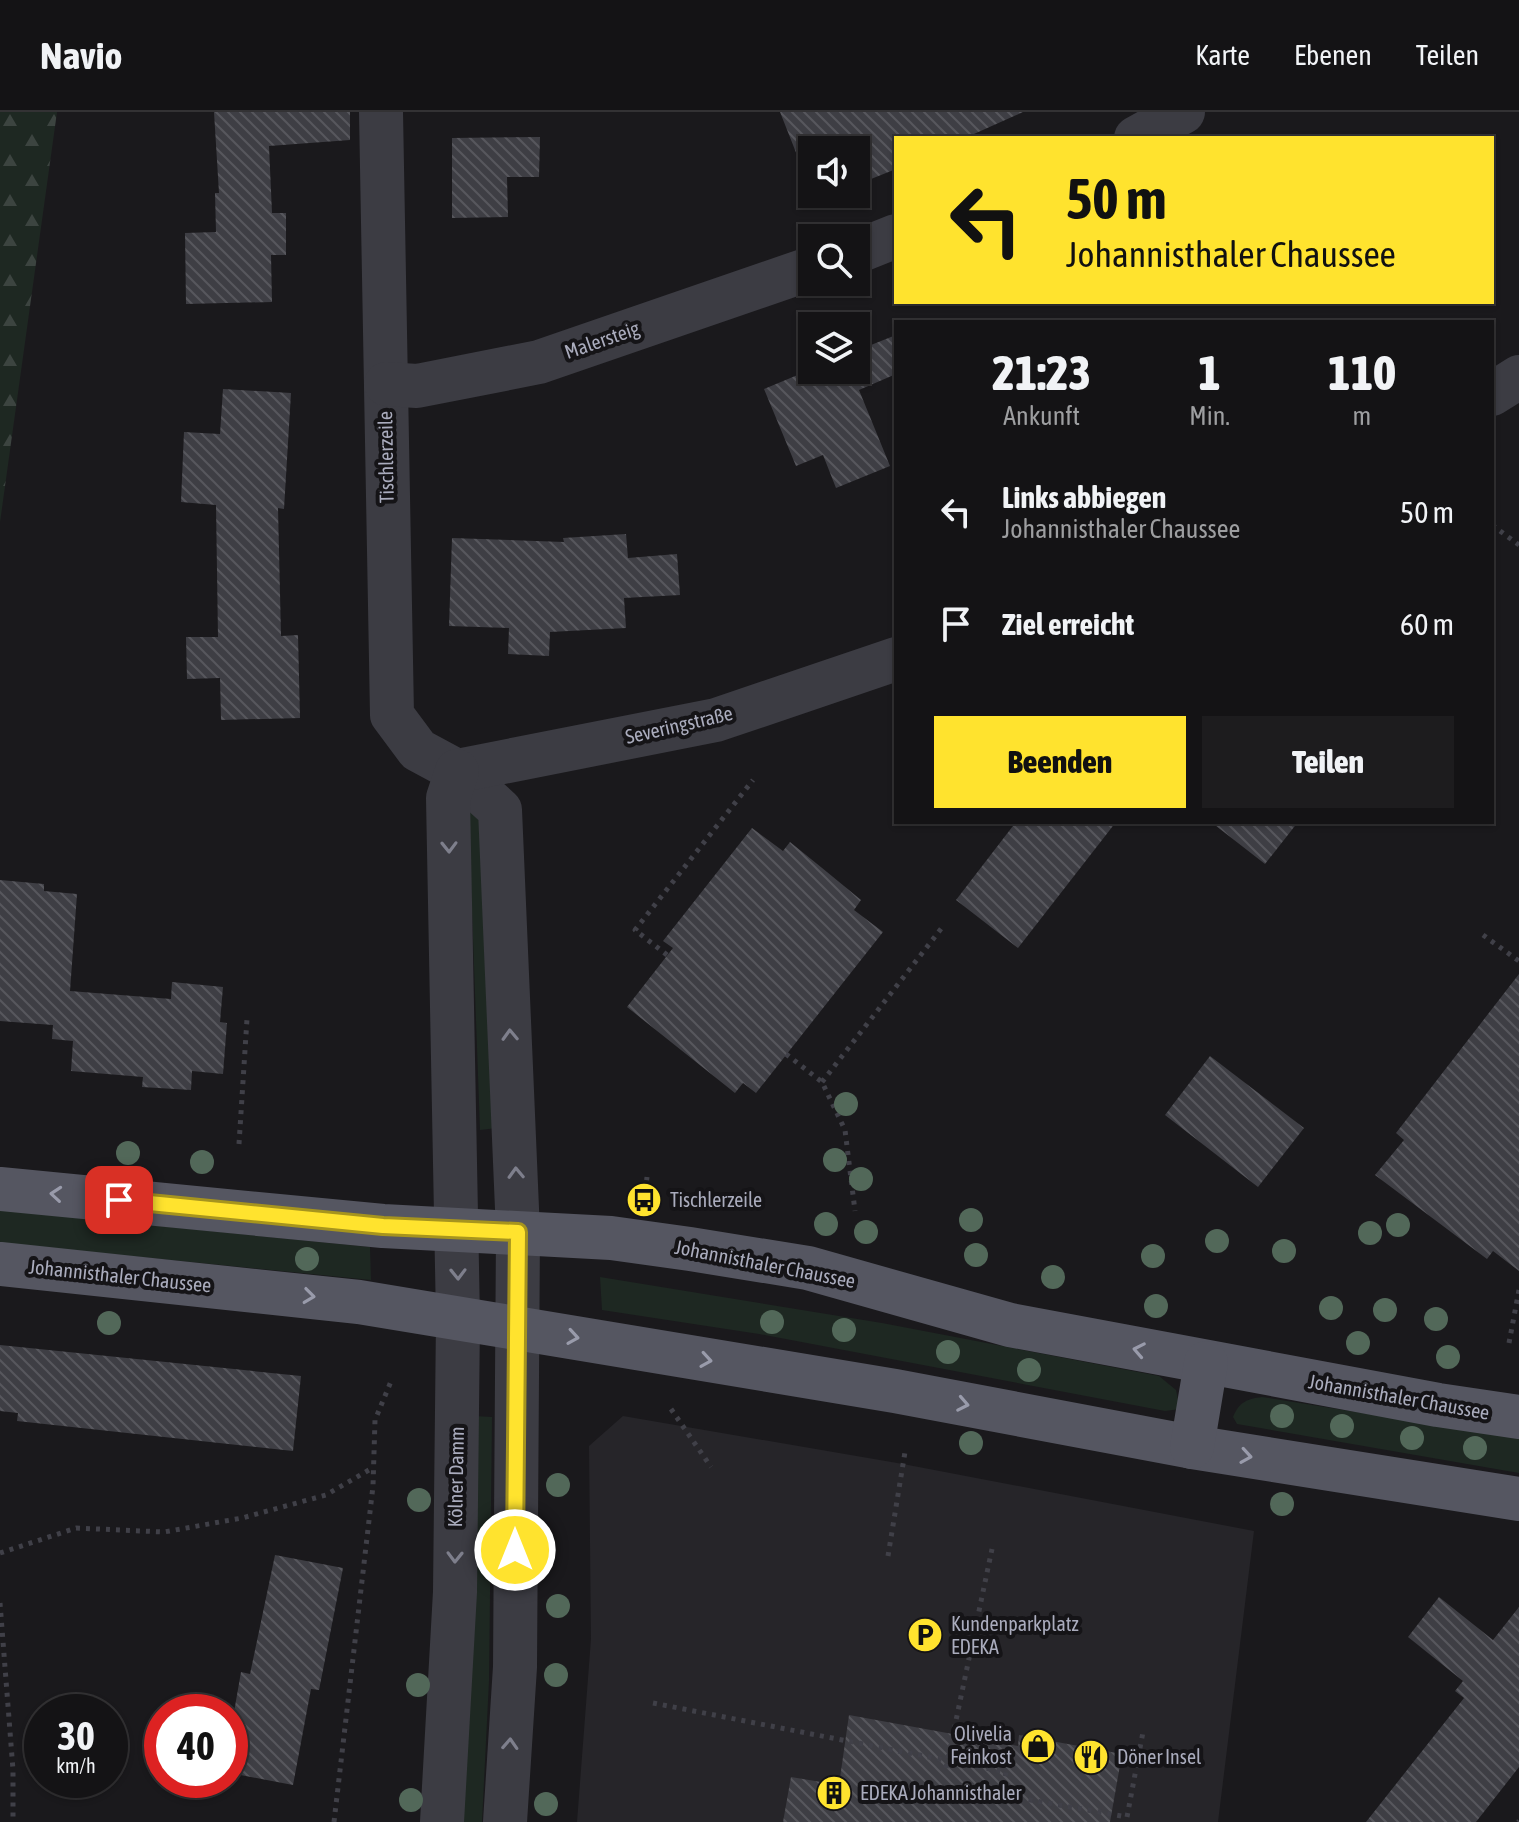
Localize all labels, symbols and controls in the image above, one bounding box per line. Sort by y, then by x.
text: Navio [40,34,122,77]
text: Karte [1195,39,1250,71]
text: Ebenen [1294,39,1372,71]
text: Teilen [1416,39,1479,71]
map controls [798,136,870,384]
button: sound [798,136,870,208]
text: 50 m [1066,167,1167,231]
icon: left [934,168,1038,272]
button: search [798,224,870,296]
text: Johannisthaler Chaussee [1066,233,1396,275]
button: layers [798,312,870,384]
street label: Malersteig [561,316,643,363]
text: 21:23 [992,345,1091,400]
text: 1 [1198,345,1221,400]
text: 110 [1328,345,1396,400]
text: Ankunft [1003,401,1080,431]
text: Min. [1189,401,1230,431]
text: m [1353,401,1371,431]
street label: Tischlerzeile [373,411,398,503]
text: Links abbiegen [1002,480,1166,514]
icon: left [934,490,978,534]
text: 50 m [1400,495,1454,529]
text: Johannisthaler Chaussee [1002,514,1240,544]
icon: arrive [934,602,978,646]
text: Ziel erreicht [1002,607,1134,641]
text: 60 m [1400,607,1454,641]
street label: Severingstraße [623,701,735,748]
button: Beenden [934,716,1186,808]
button: Teilen [1202,716,1454,808]
one-way arrow [440,841,458,854]
one-way arrow [501,1028,518,1041]
pin [85,1166,153,1234]
one-way arrow [507,1166,524,1179]
icon: arrive [97,1178,141,1222]
bus stop icon: Tischlerzeile [625,1181,663,1219]
one-way arrow [49,1186,62,1203]
place label: Tischlerzeile [670,1188,762,1211]
street label: Johannisthaler Chaussee [673,1235,857,1292]
street label: Johannisthaler Chaussee [28,1254,212,1297]
one-way arrow [449,1268,466,1281]
one-way arrow [302,1287,316,1304]
one-way arrow [566,1328,580,1345]
one-way arrow [1132,1342,1146,1359]
one-way arrow [700,1350,713,1367]
street label: Johannisthaler Chaussee [1307,1369,1491,1424]
one-way arrow [956,1394,969,1411]
street label: Kölner Damm [443,1426,468,1528]
one-way arrow [1239,1447,1253,1464]
position arrow [473,1508,557,1592]
one-way arrow [446,1551,464,1564]
place label: Kundenparkplatz EDEKA [951,1612,1079,1658]
parking icon: Kundenparkplatz EDEKA [906,1616,944,1654]
speed limit sign: 40 [144,1694,248,1798]
text: 30 [57,1713,95,1758]
place label: Olivelia Feinkost [950,1722,1012,1768]
shop icon: Olivelia Feinkost [1019,1727,1057,1765]
one-way arrow [501,1737,518,1750]
restaurant icon: Döner Insel [1072,1738,1110,1776]
place label: Döner Insel [1117,1745,1202,1768]
text: km/h [56,1754,96,1777]
building icon: EDEKA Johannisthaler [815,1774,853,1812]
place label: EDEKA Johannisthaler [860,1781,1022,1804]

